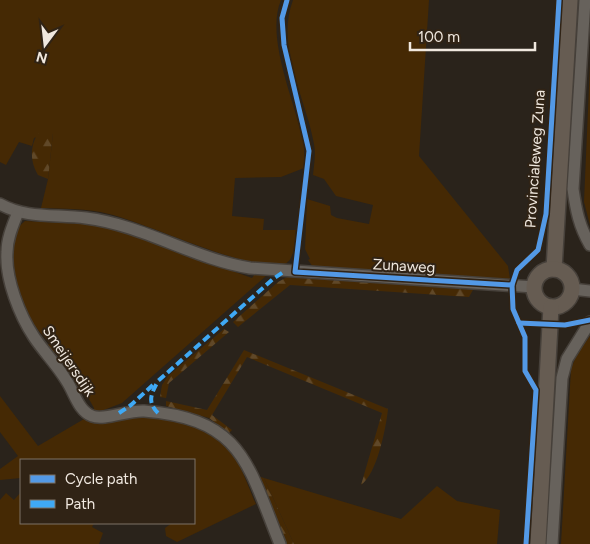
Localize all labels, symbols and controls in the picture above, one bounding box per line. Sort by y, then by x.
north arrow [20,20,70,70]
scale bar [410,20,535,52]
text: 100 m [418,28,460,46]
text: N [34,47,49,67]
street label: Provincialeweg Zuna [521,89,549,229]
street label: Zunaweg [372,255,436,277]
street label: Smeijersdijk [39,322,100,400]
legend [20,459,195,524]
text: Cycle path [65,470,137,488]
text: Path [65,495,95,513]

